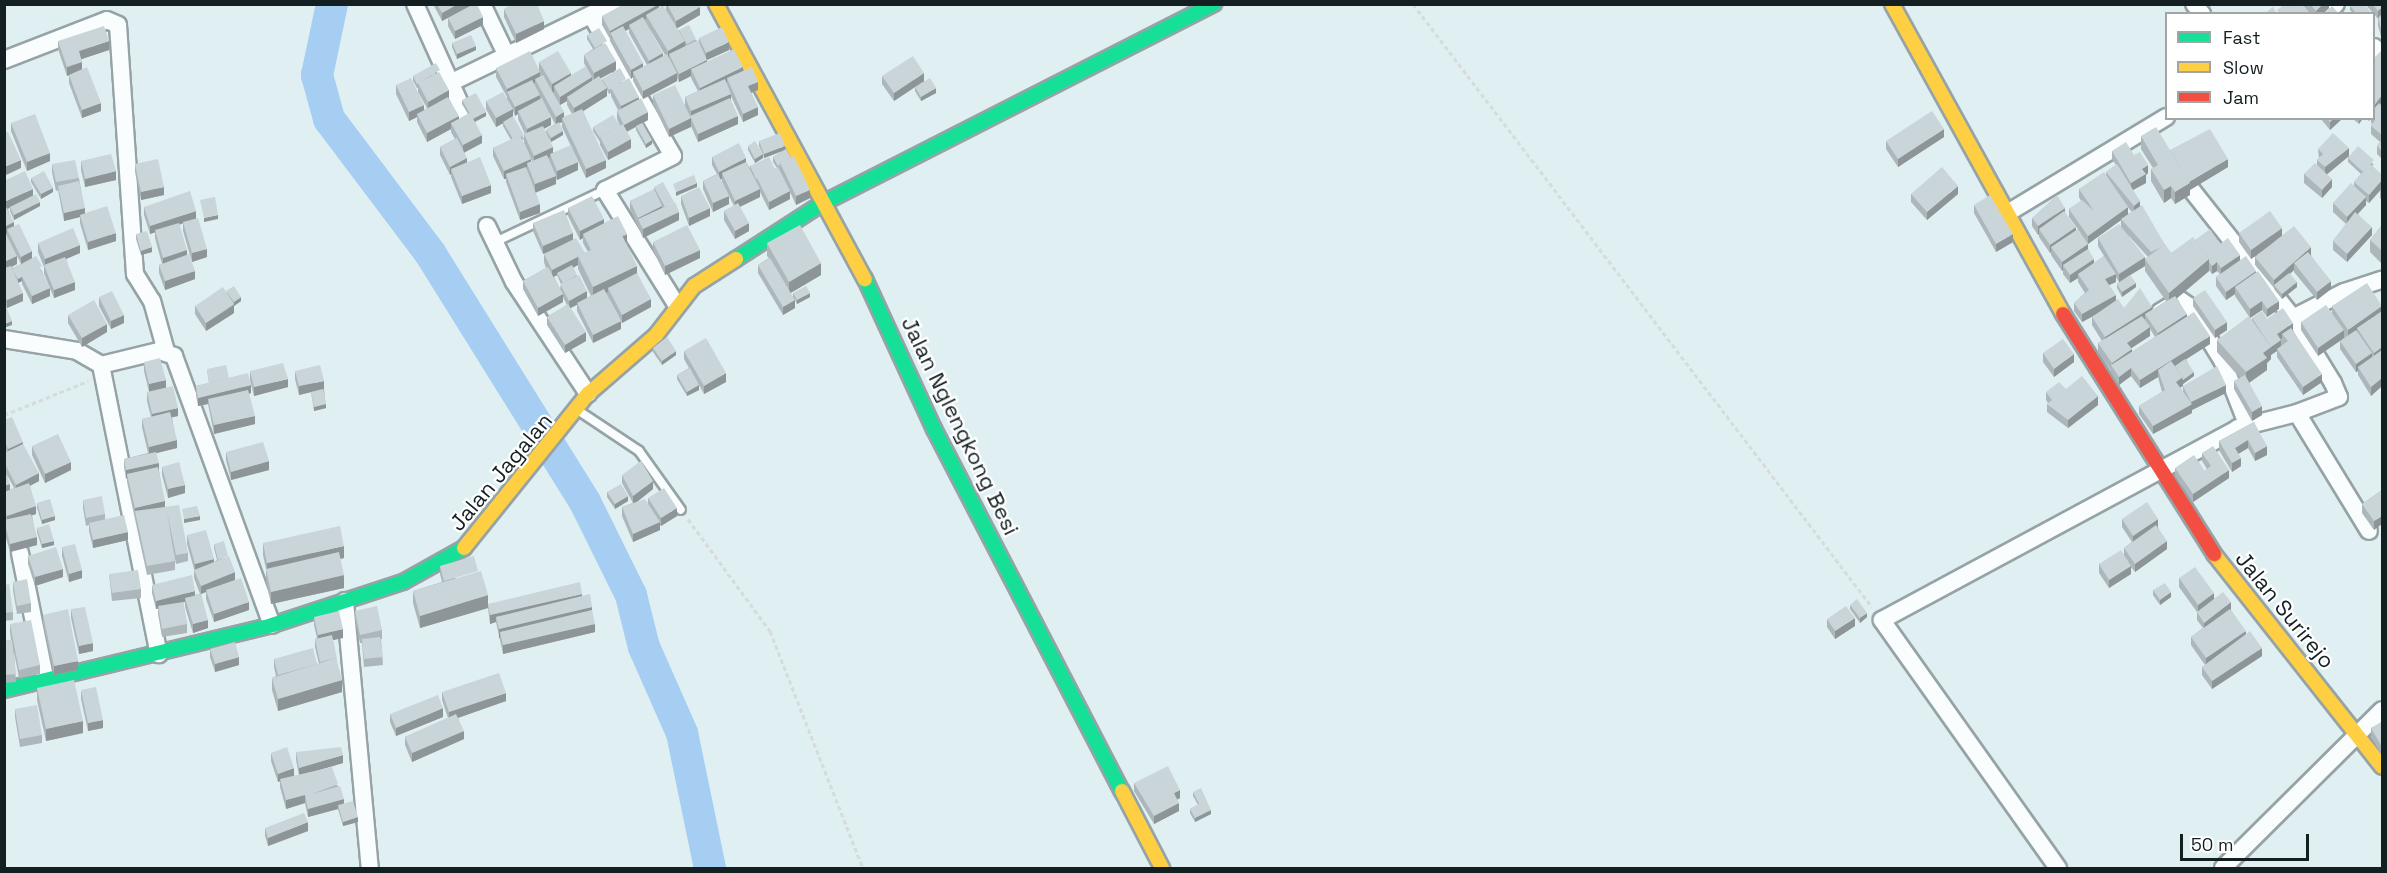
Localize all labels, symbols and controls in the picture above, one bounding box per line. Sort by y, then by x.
legend [2165,12,2375,120]
text: Fast [2223,26,2260,49]
text: Slow [2223,56,2264,79]
text: Jam [2223,86,2259,109]
street label: Jalan Nglengkong Besi [896,312,1024,540]
street label: Jalan Jagalan [444,408,558,536]
street label: Jalan Surirejo [2230,546,2340,674]
scale bar [2183,822,2312,860]
text: 50 m [2191,833,2233,856]

